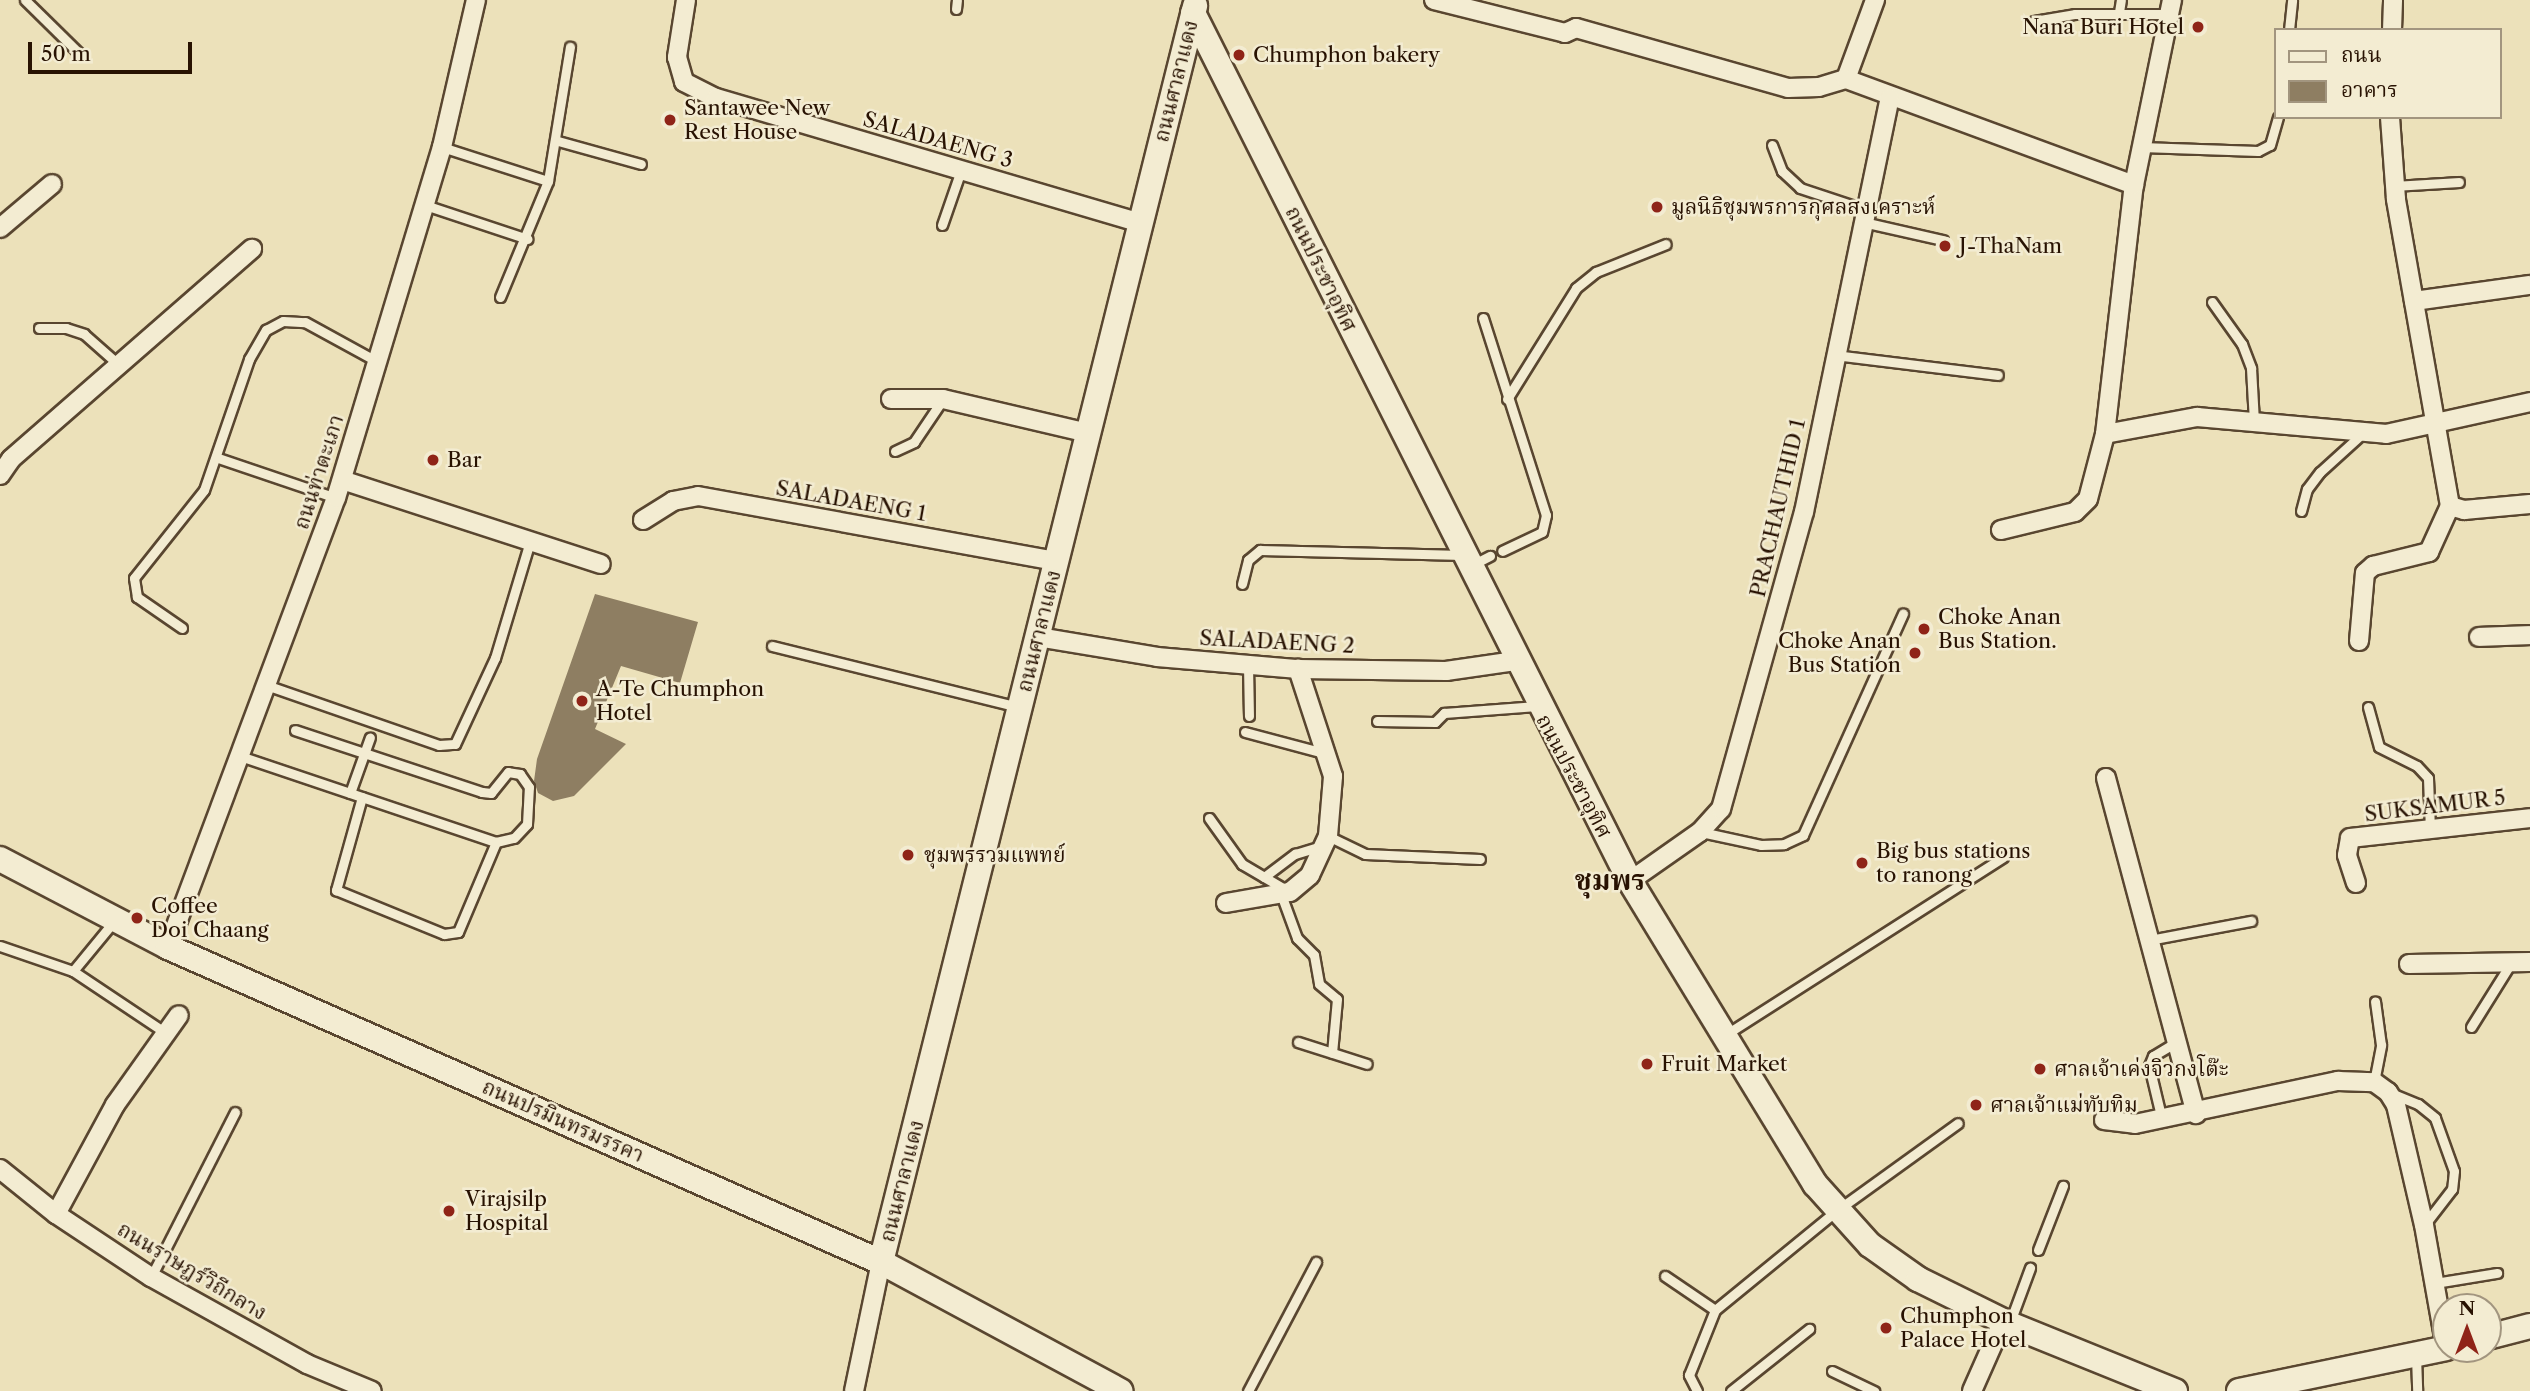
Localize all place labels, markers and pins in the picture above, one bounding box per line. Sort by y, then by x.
place label: Nana Buri Hotel [2022,14,2184,40]
marker: Nana Buri Hotel [2190,19,2206,35]
place label: Chumphon bakery [1253,42,1440,68]
marker: Chumphon bakery [1231,47,1247,63]
place label: Santawee New Rest House [684,95,830,145]
marker: Santawee New Rest House [662,112,678,128]
place label: มูลนิธิชุมพรการกุศลสงเคราะห์ [1671,194,1935,220]
marker: มูลนิธิชุมพรการกุศลสงเคราะห์ [1649,199,1665,215]
place label: J-ThaNam [1959,233,2062,259]
marker: J-ThaNam [1937,238,1953,254]
place label: Bar [447,447,482,473]
marker: Bar [425,452,441,468]
place label: Choke Anan Bus Station. [1938,604,2062,654]
marker: Choke Anan Bus Station. [1916,621,1932,637]
place label: Choke Anan Bus Station [1777,628,1901,678]
marker: Choke Anan Bus Station [1907,645,1923,661]
place label: A-Te Chumphon Hotel [596,676,764,726]
marker: A-Te Chumphon Hotel [574,693,590,709]
place label: Big bus stations to ranong [1876,838,2031,888]
place label: ชุมพรรวมแพทย์ [924,842,1066,868]
marker: ชุมพรรวมแพทย์ [898,845,918,865]
marker: Big bus stations to ranong [1854,855,1870,871]
place label: Coffee Doi Chaang [151,893,269,943]
marker: Coffee Doi Chaang [129,910,145,926]
place label: Fruit Market [1661,1051,1787,1077]
marker: Fruit Market [1639,1056,1655,1072]
place label: ศาลเจ้าเค่งจิวกงโต๊ะ [2054,1056,2229,1082]
marker: ศาลเจ้าเค่งจิวกงโต๊ะ [2032,1061,2048,1077]
place label: ศาลเจ้าแม่ทับทิม [1990,1092,2138,1118]
marker: ศาลเจ้าแม่ทับทิม [1968,1097,1984,1113]
place label: Virajsilp Hospital [465,1186,549,1236]
marker: Virajsilp Hospital [439,1201,459,1221]
place label: Chumphon Palace Hotel [1900,1303,2026,1353]
marker: Chumphon Palace Hotel [1878,1320,1894,1336]

